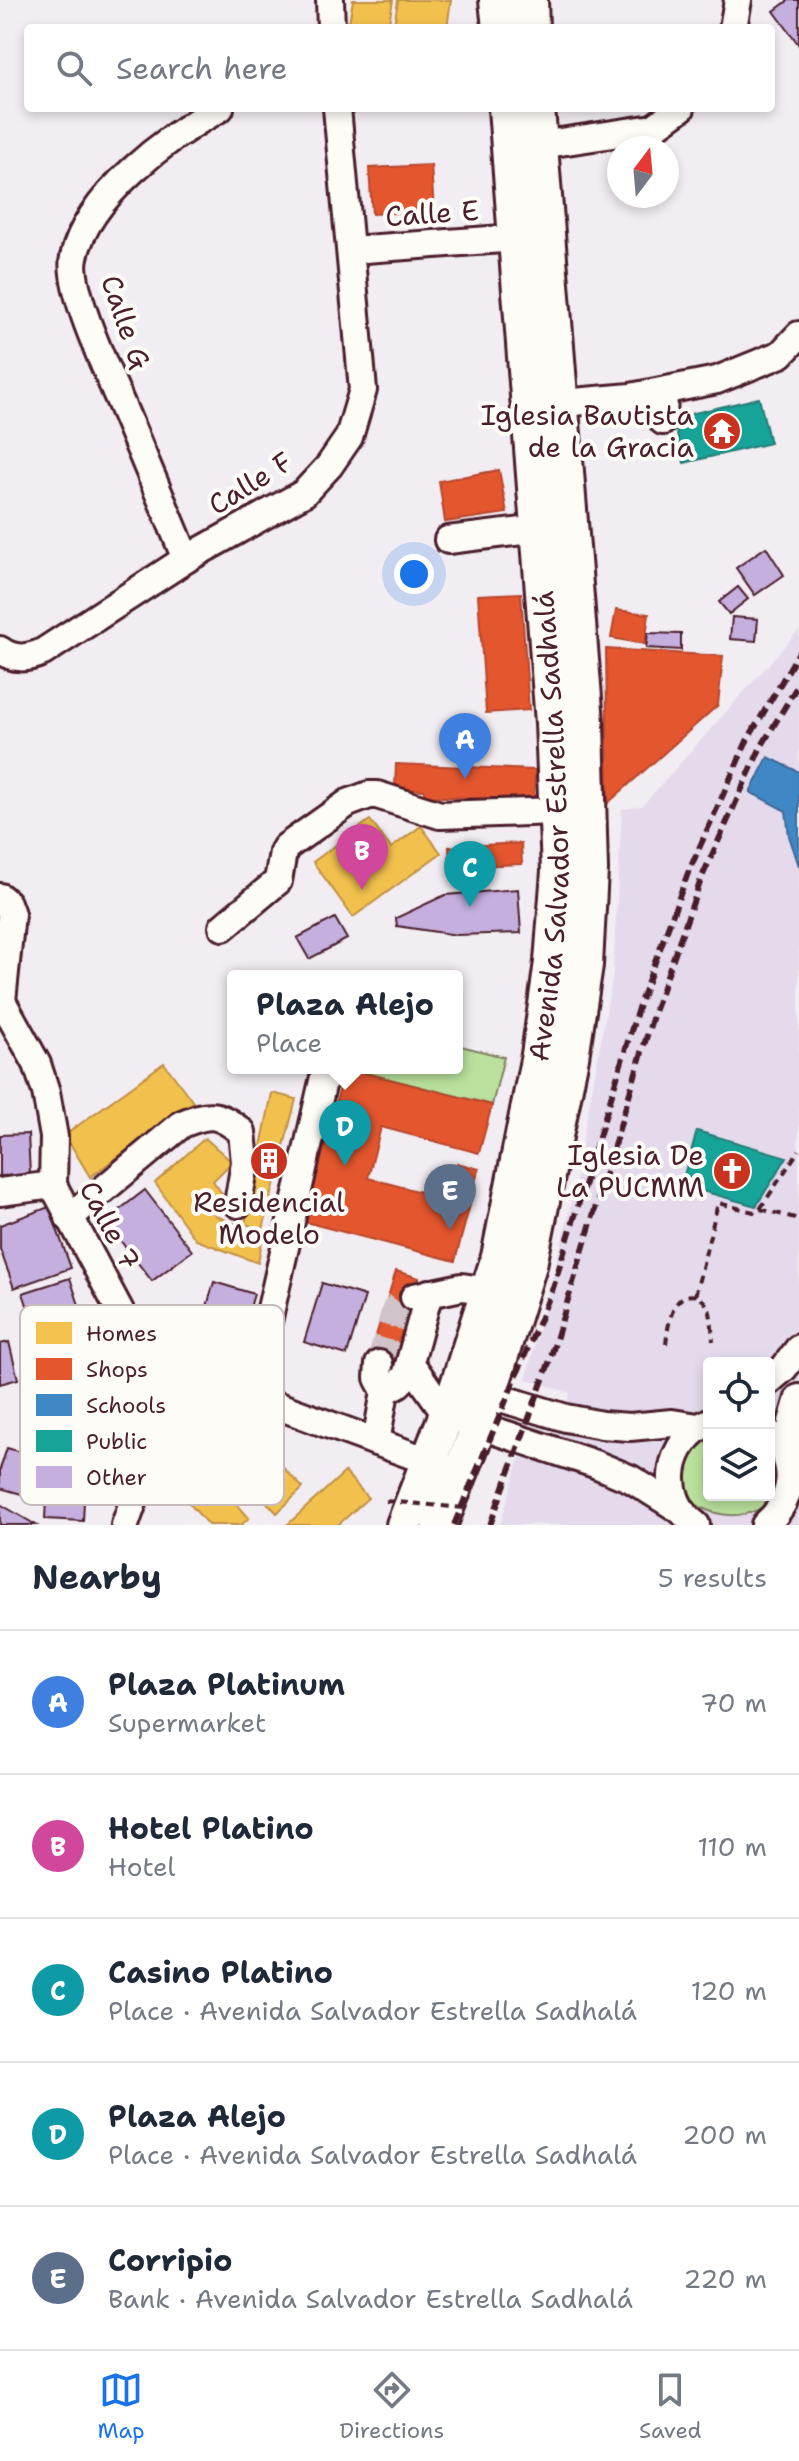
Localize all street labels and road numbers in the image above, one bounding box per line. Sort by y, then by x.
street label: Calle E [384,191,480,235]
street label: Calle G [92,270,160,374]
street label: Calle F [201,443,299,523]
street label: Avenida Salvador Estrella Sadhalá [519,590,578,1064]
street label: Calle 7 [71,1174,149,1276]

